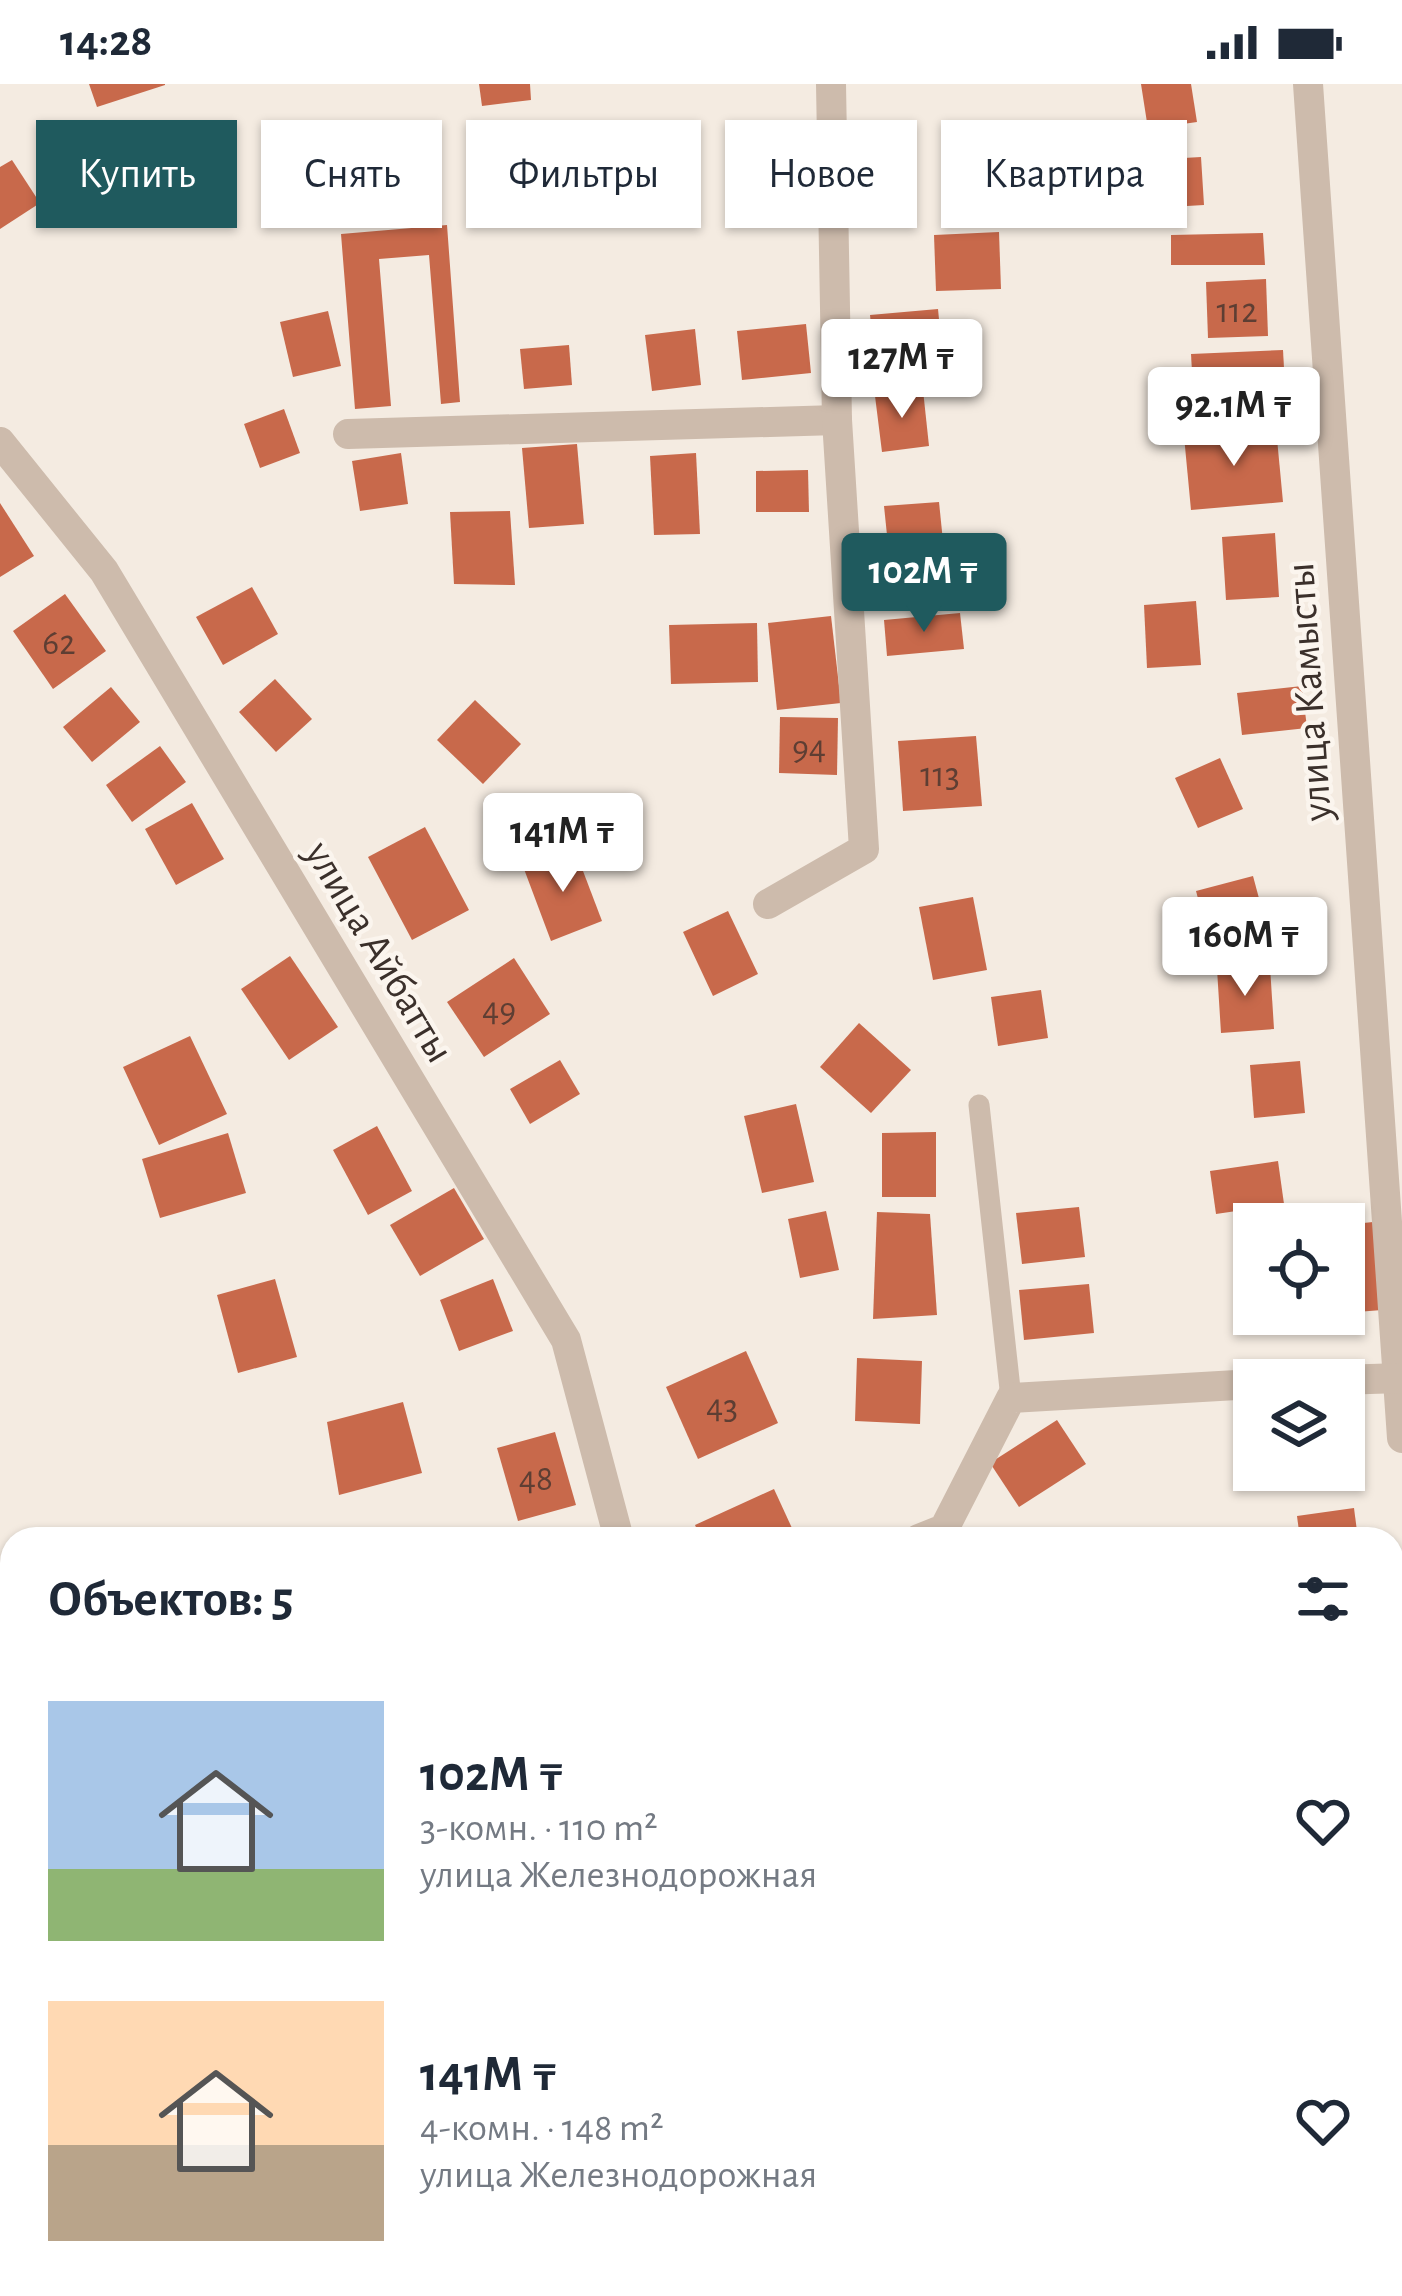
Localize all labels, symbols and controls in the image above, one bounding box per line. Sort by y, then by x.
text: 14:28 [60,19,153,64]
chip: Купить [36,120,237,228]
chip: Снять [261,120,442,228]
chip: Фильтры [466,120,701,228]
chip: Новое [725,120,917,228]
chip: Квартира [941,120,1187,228]
house number: 112 [1216,293,1258,329]
pin: 127M ₸ [804,319,1000,421]
text: 127M ₸ [848,338,956,377]
pin: 92.1M ₸ [1123,367,1345,469]
text: 92.1M ₸ [1175,386,1293,425]
pin: 102M ₸ [826,533,1022,635]
text: 102M ₸ [869,552,979,591]
street label: улица Камысты [1279,561,1339,824]
house number: 62 [42,625,76,661]
house number: 94 [792,730,826,766]
house number: 113 [920,757,960,793]
pin: 141M ₸ [465,793,661,895]
text: 141M ₸ [510,812,616,851]
street label: улица Айбатты [296,833,462,1070]
pin: 160M ₸ [1147,897,1343,999]
text: 160M ₸ [1189,916,1301,955]
house number: 49 [482,992,516,1028]
map controls [1233,1203,1365,1491]
button: locate [1233,1203,1365,1335]
button: layers [1233,1359,1365,1491]
house number: 43 [706,1389,738,1425]
house number: 48 [519,1461,553,1497]
icon: filters [1290,1566,1356,1632]
text: Объектов: 5 [48,1574,294,1625]
icon: home [144,1749,288,1893]
text: 102M ₸ [420,1749,565,1800]
icon: heart [1290,1788,1356,1854]
text: 3-комн. · 110 m² [420,1809,658,1848]
text: улица Железнодорожная [420,1856,817,1895]
icon: home [144,2049,288,2193]
text: 141M ₸ [420,2049,558,2100]
icon: heart [1290,2088,1356,2154]
text: 4-комн. · 148 m² [420,2109,664,2148]
text: улица Железнодорожная [420,2156,817,2195]

